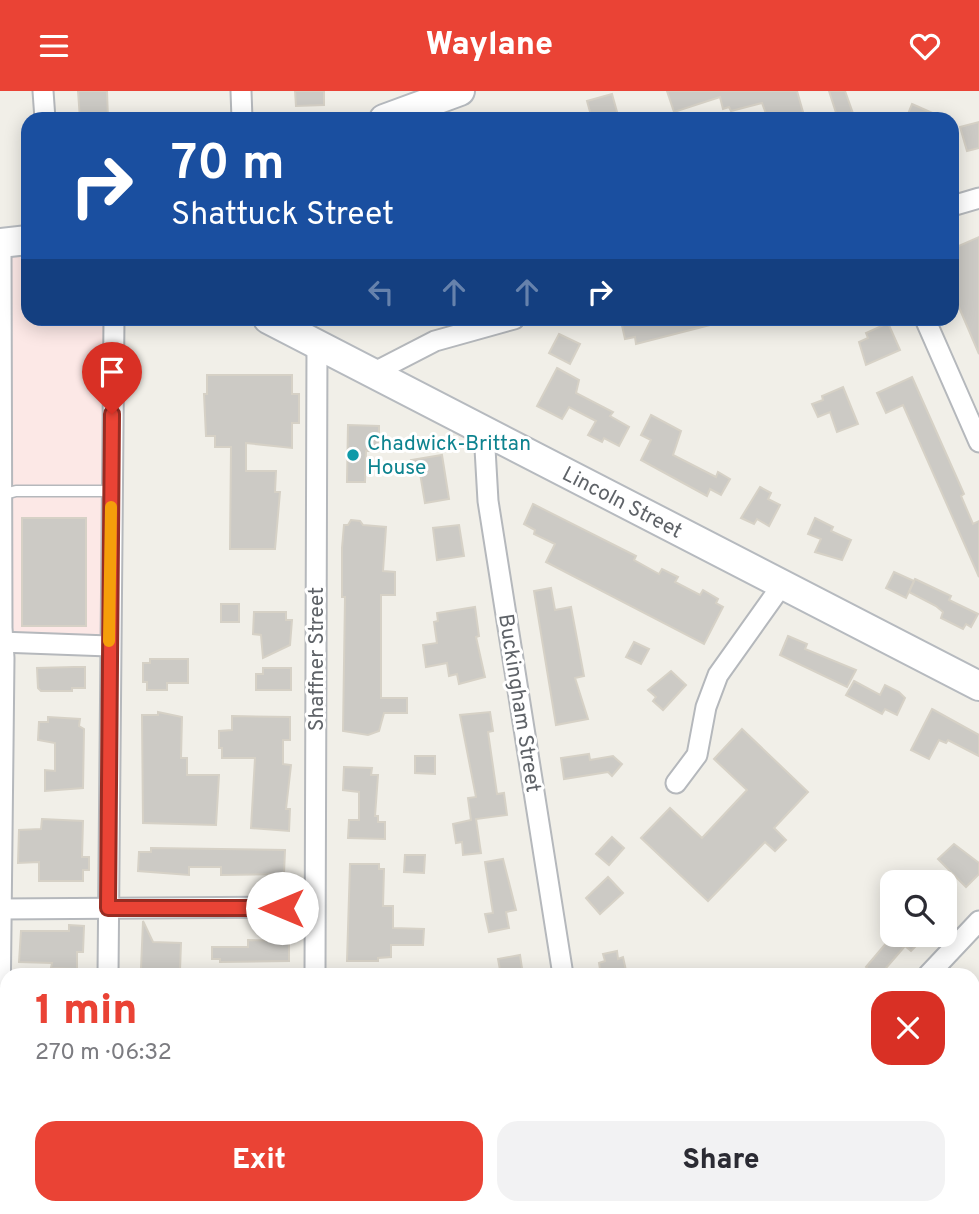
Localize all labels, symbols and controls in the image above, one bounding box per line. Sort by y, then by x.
text: Waylane [426,26,553,66]
icon: menu [35,27,73,65]
icon: heart [906,27,944,65]
text: 70 m [171,135,285,197]
icon: right [56,140,147,231]
text: Shattuck Street [171,196,394,236]
icon: left [362,273,400,311]
icon: ahead [435,273,473,311]
icon: ahead [508,273,546,311]
icon: right [581,273,619,311]
pin [82,342,142,414]
icon: arrive [93,353,131,391]
place label: Chadwick-Brittan House [367,431,531,482]
marker: Chadwick-Brittan House [345,447,361,463]
street label: Lincoln Street [557,461,687,546]
street label: Shaffner Street [304,587,331,731]
street label: Buckingham Street [491,612,546,794]
map controls [880,870,957,947]
button: search [880,870,957,947]
position arrow [245,871,319,945]
text: 1 min [35,986,138,1039]
button: close [871,991,945,1065]
text: 270 m · 06:32 [35,1039,172,1068]
button: Exit [35,1121,483,1201]
button: Share [497,1121,945,1201]

